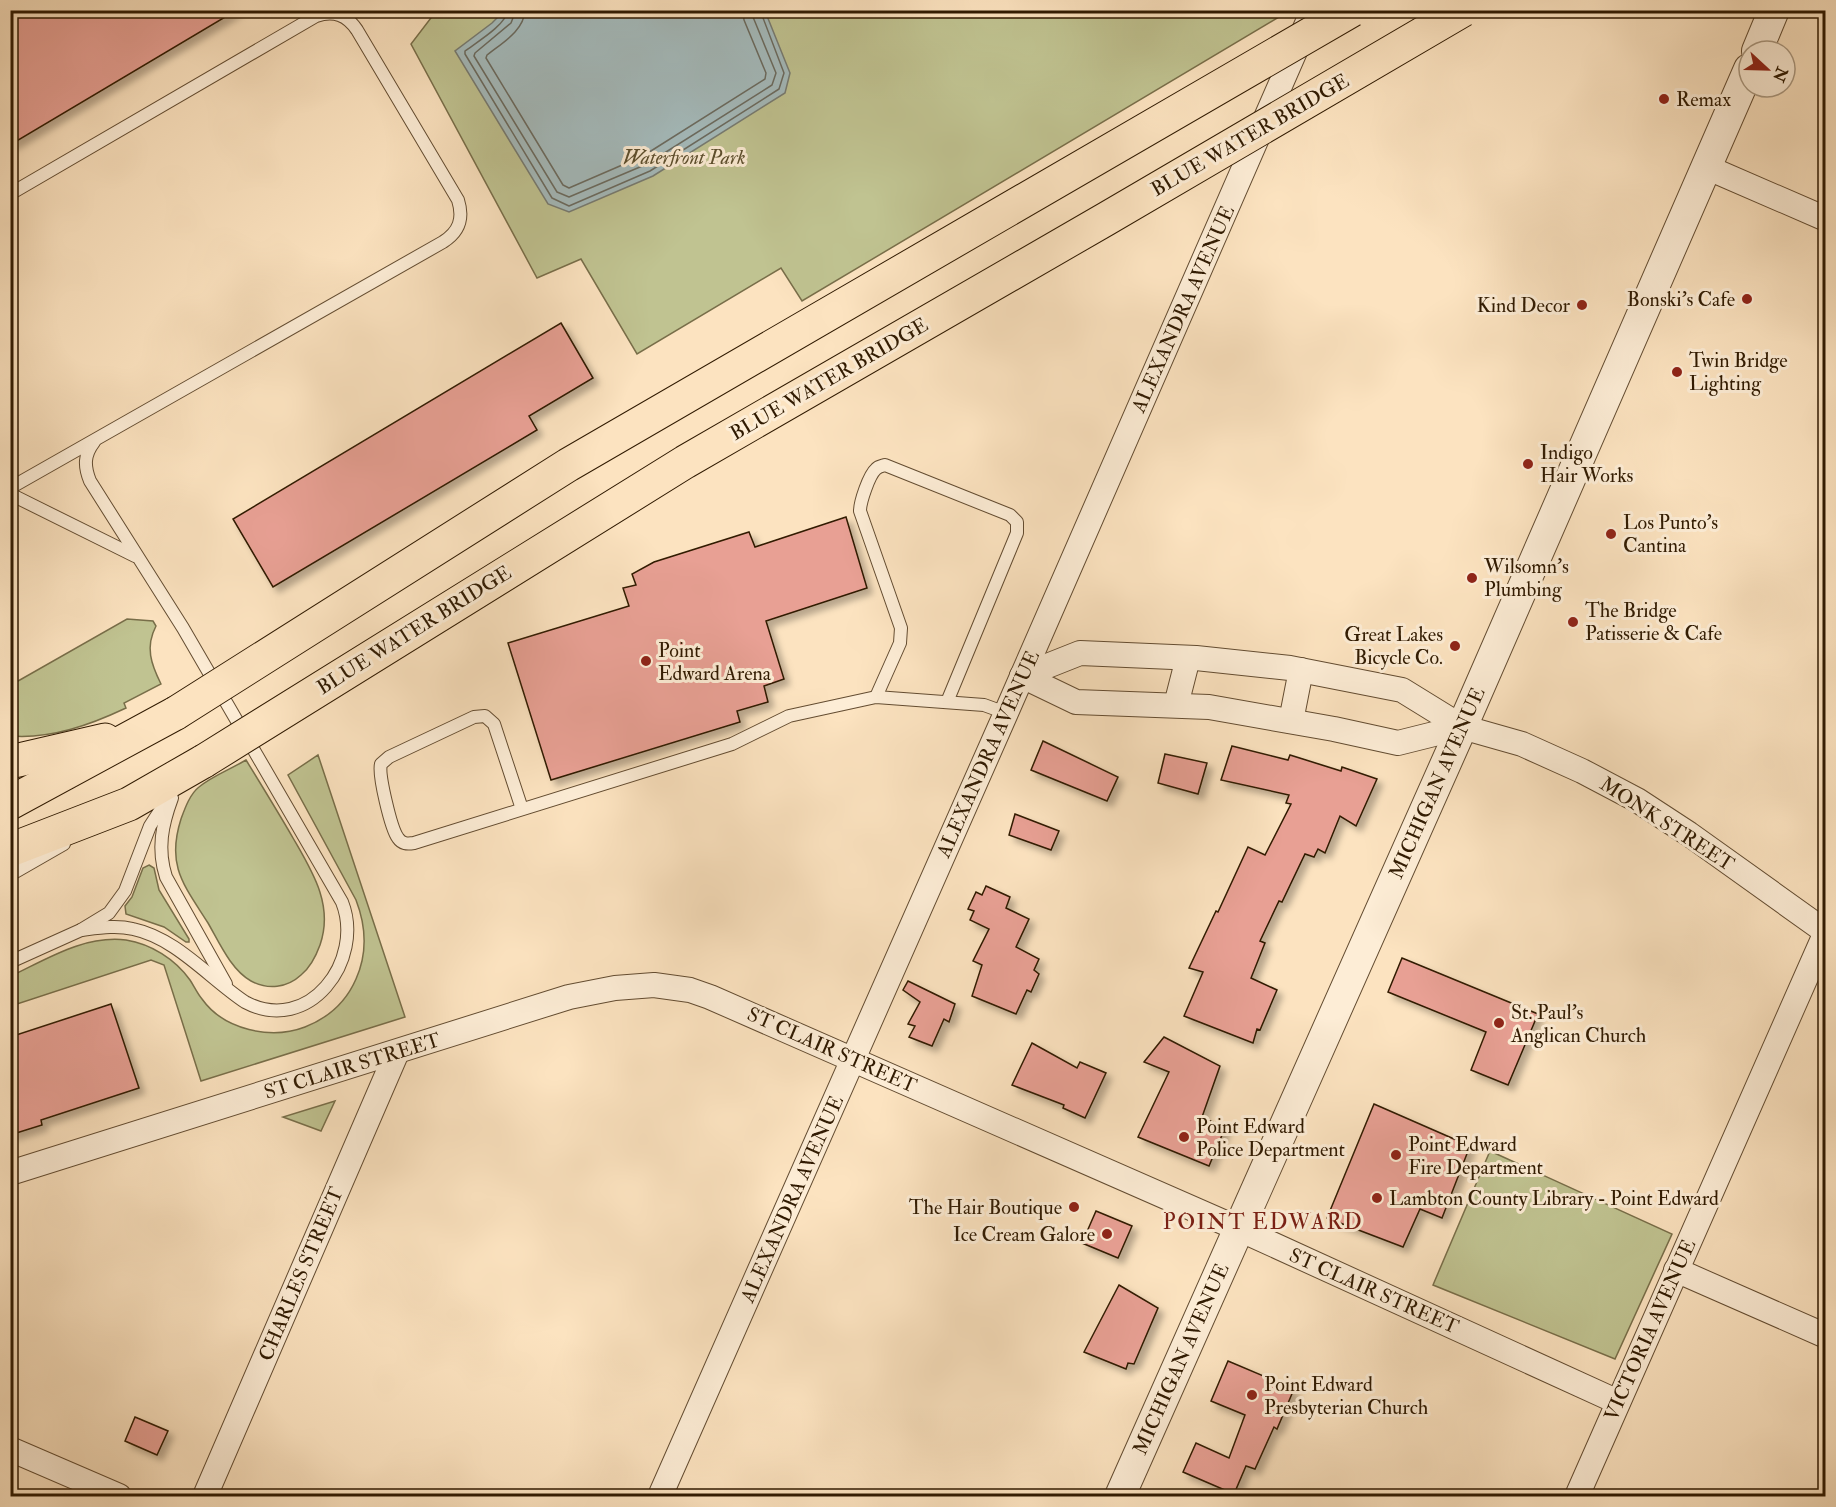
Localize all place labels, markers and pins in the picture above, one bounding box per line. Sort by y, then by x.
place label: Remax [1676,87,1731,112]
marker: Remax [1657,92,1671,106]
place label: Bonski's Cafe [1627,287,1735,312]
marker: Bonski's Cafe [1740,292,1754,306]
place label: Kind Decor [1477,293,1571,318]
marker: Kind Decor [1575,298,1589,312]
place label: Twin Bridge Lighting [1689,348,1788,396]
marker: Twin Bridge Lighting [1670,365,1684,379]
place label: Indigo Hair Works [1540,440,1634,488]
marker: Indigo Hair Works [1521,457,1535,471]
place label: Los Punto's Cantina [1623,510,1718,558]
marker: Los Punto's Cantina [1604,527,1618,541]
place label: Wilsomn's Plumbing [1483,554,1569,602]
marker: Wilsomn's Plumbing [1465,571,1479,585]
place label: The Bridge Patisserie & Cafe [1585,598,1722,646]
marker: The Bridge Patisserie & Cafe [1566,615,1580,629]
place label: Great Lakes Bicycle Co. [1344,622,1443,670]
place label: Point Edward Arena [658,638,772,686]
marker: Great Lakes Bicycle Co. [1448,639,1462,653]
marker: Point Edward Arena [639,654,653,668]
place label: St. Paul's Anglican Church [1510,1000,1647,1048]
marker: St. Paul's Anglican Church [1492,1016,1506,1030]
place label: Point Edward Police Department [1196,1114,1346,1163]
marker: Point Edward Police Department [1177,1130,1191,1144]
place label: Point Edward Fire Department [1408,1132,1544,1181]
marker: Point Edward Fire Department [1389,1148,1403,1162]
place label: Lambton County Library - Point Edward [1389,1186,1719,1211]
marker: Lambton County Library - Point Edward [1370,1191,1384,1205]
place label: The Hair Boutique [909,1195,1062,1220]
marker: The Hair Boutique [1067,1200,1081,1214]
place label: Ice Cream Galore [953,1222,1095,1247]
marker: Ice Cream Galore [1100,1227,1114,1241]
place label: Point Edward Presbyterian Church [1264,1372,1429,1420]
marker: Point Edward Presbyterian Church [1245,1388,1259,1402]

